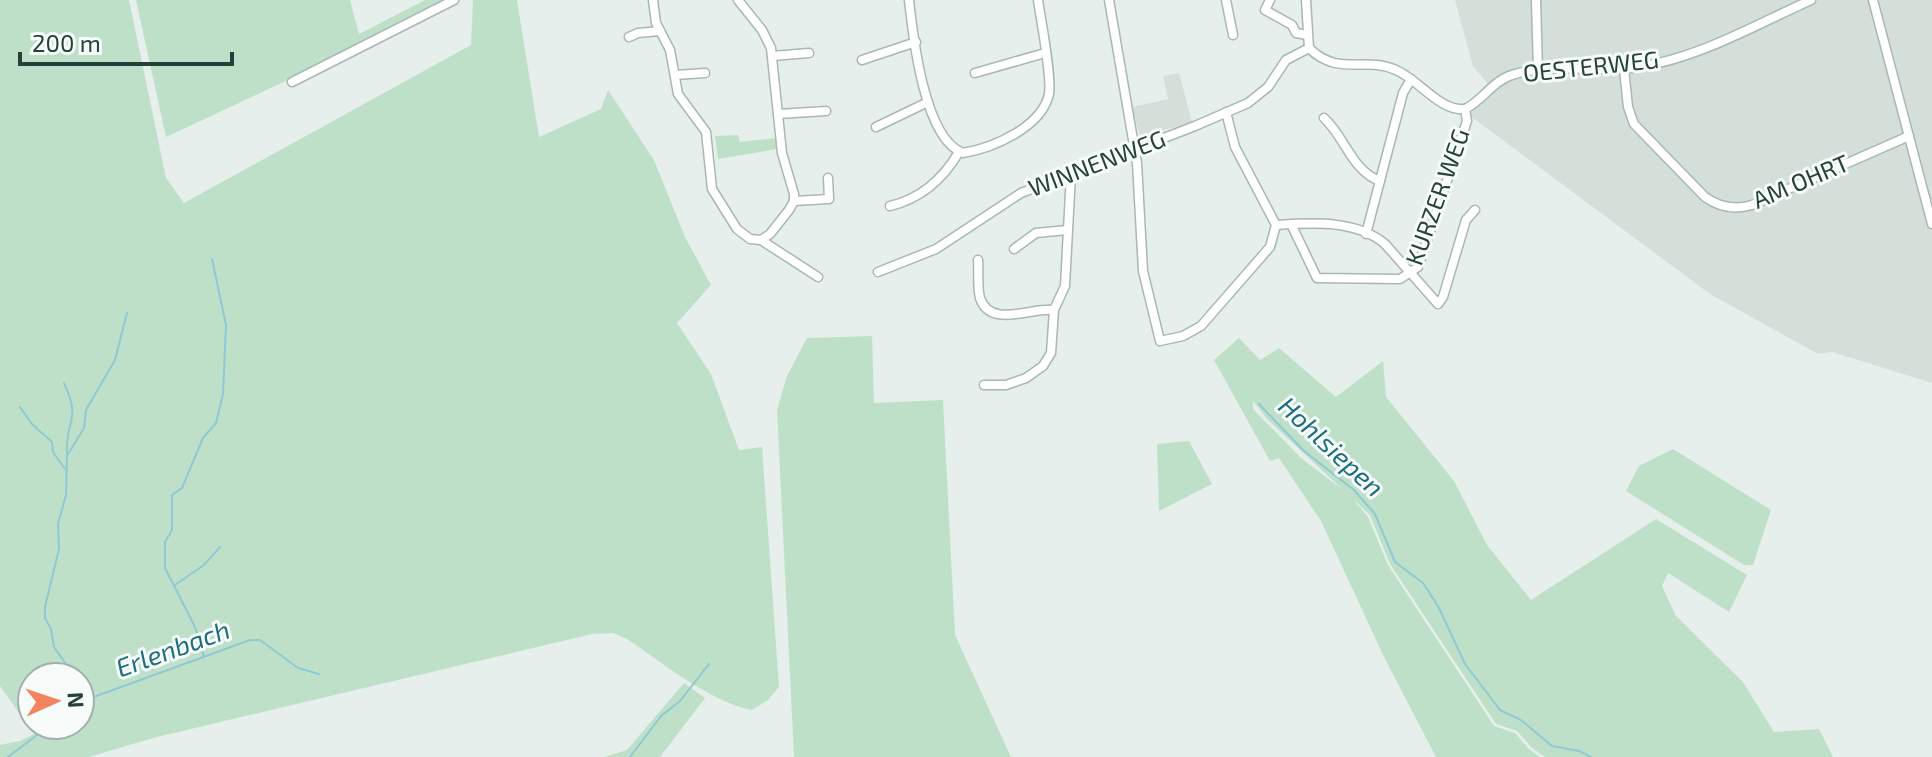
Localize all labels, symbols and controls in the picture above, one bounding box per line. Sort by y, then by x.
scale bar [20,16,232,66]
text: 200 m [32,28,101,57]
street label: OESTERWEG [1522,44,1660,87]
street label: WINNENWEG [1024,123,1169,202]
street label: KURZER WEG [1399,124,1475,269]
street label: AM OHRT [1748,147,1853,214]
water label: Hohlsiepen [1273,390,1391,502]
water label: Erlenbach [111,613,234,682]
north arrow [16,661,96,741]
text: N [64,691,90,709]

